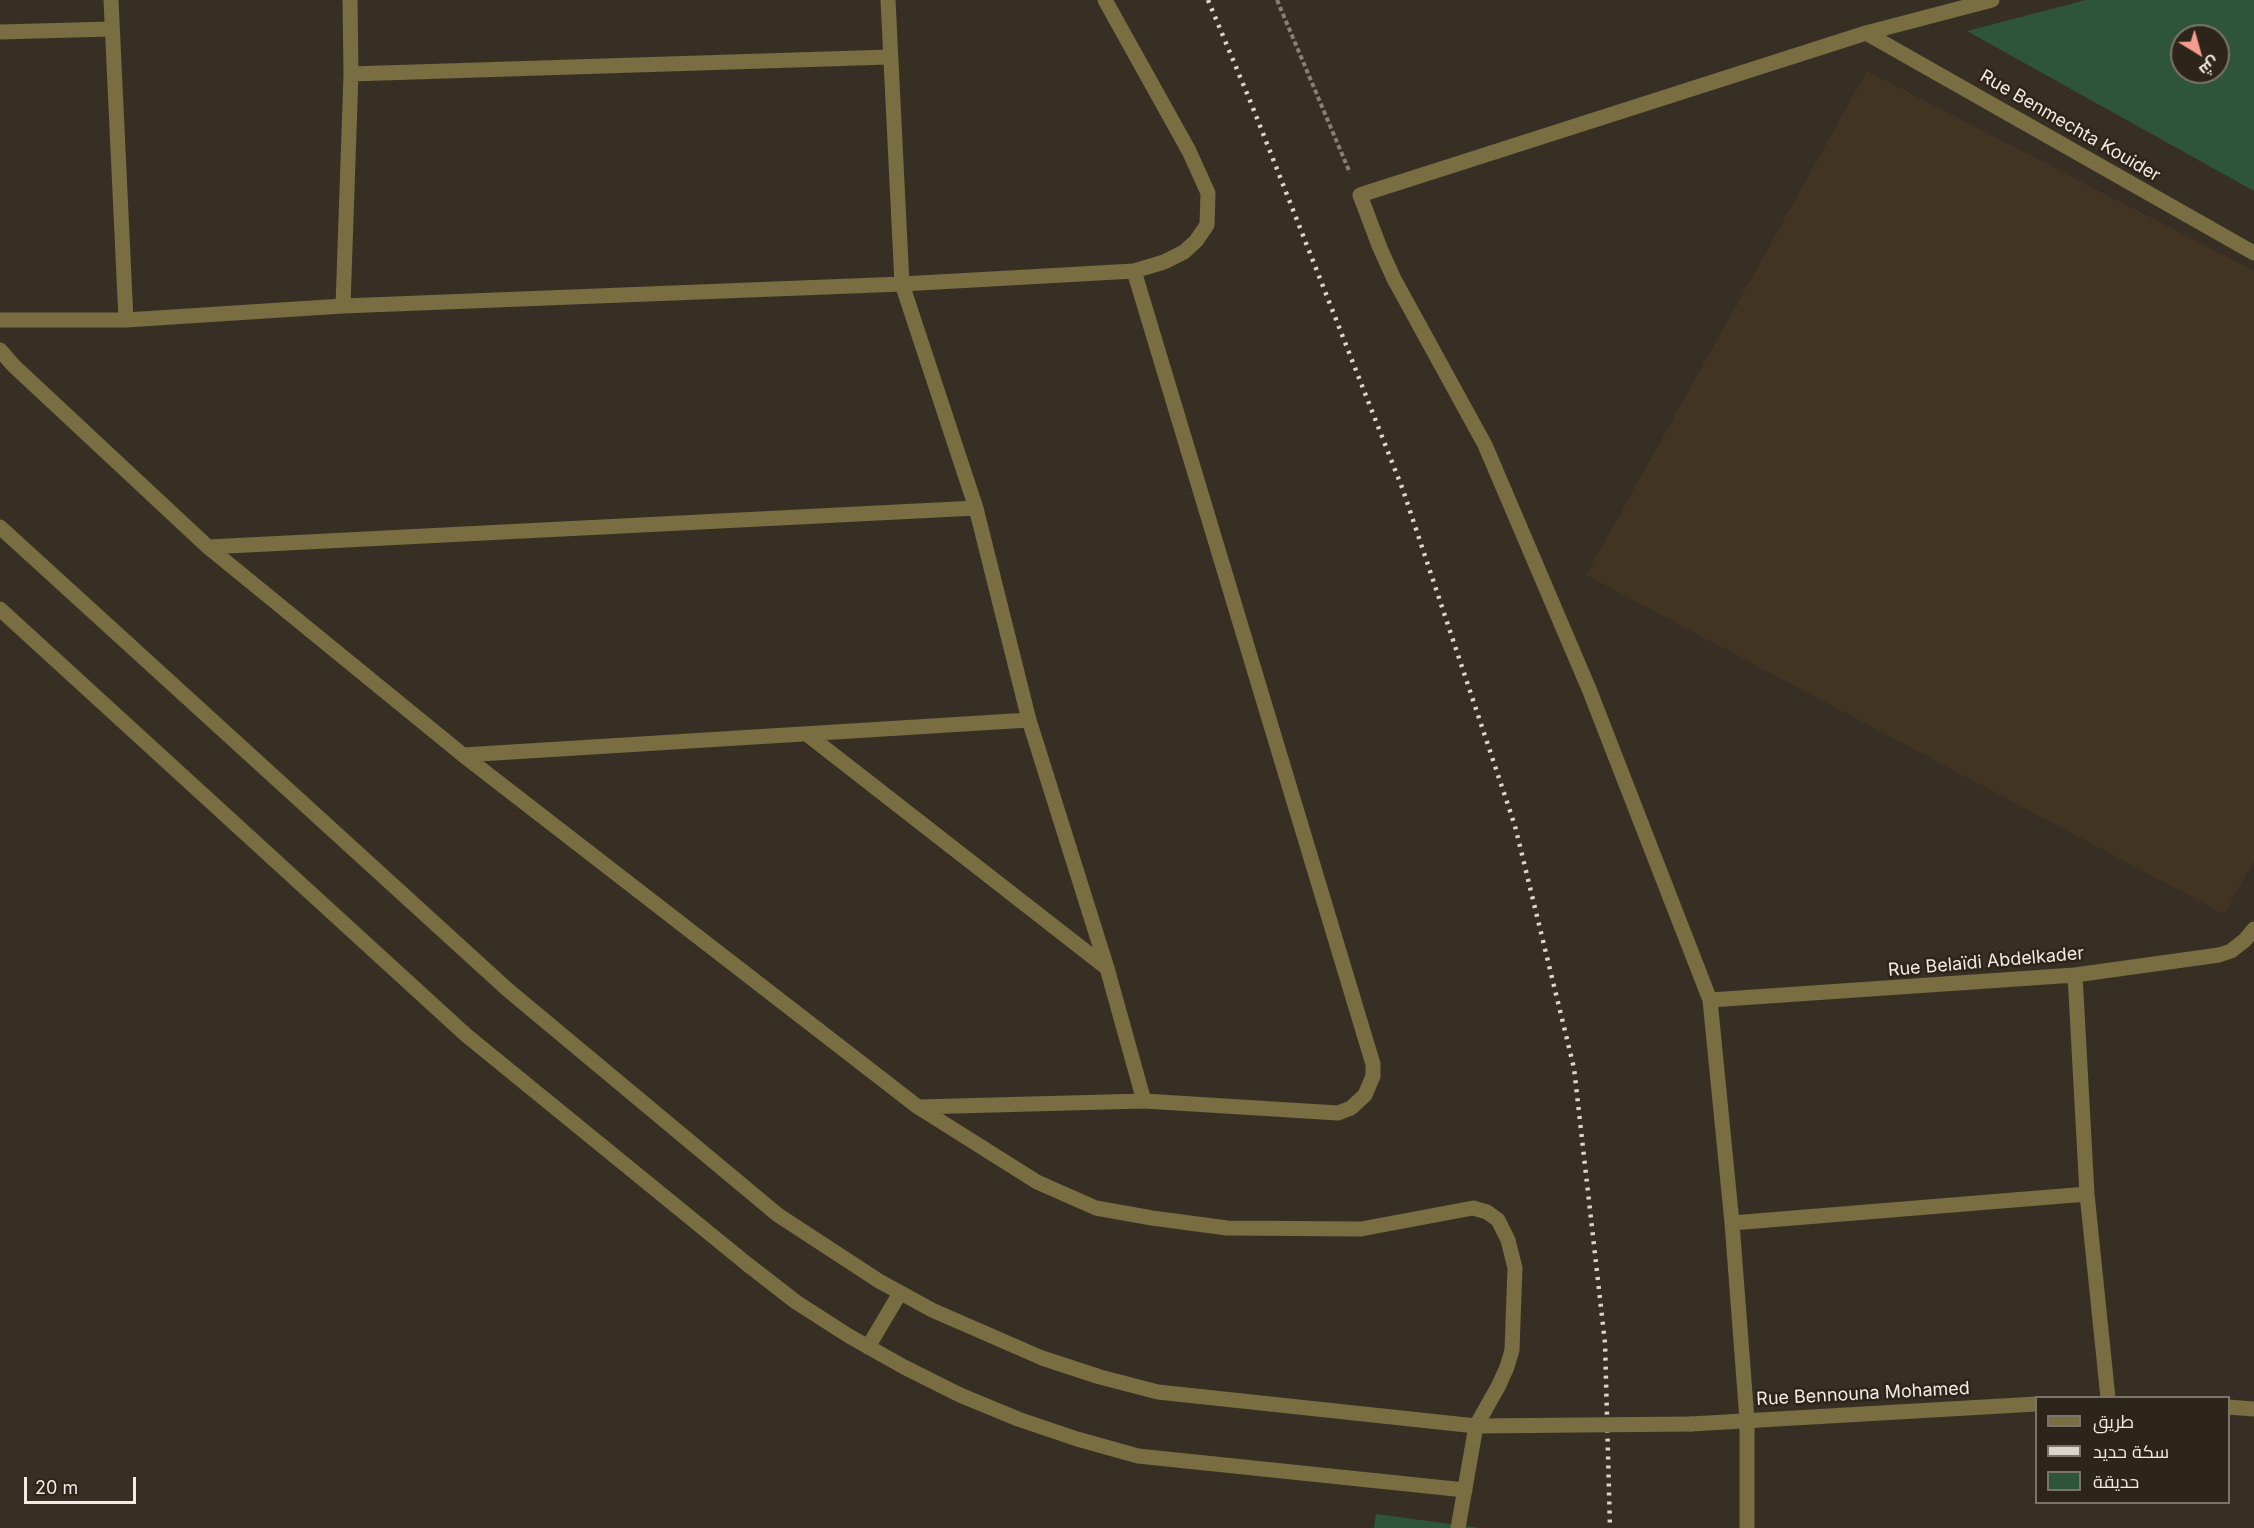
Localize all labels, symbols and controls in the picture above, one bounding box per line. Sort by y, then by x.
north arrow [2170,24,2230,84]
text: ش [2195,53,2224,81]
street label: Rue Benmechta Kouider [1976,66,2164,186]
street label: Rue Belaïdi Abdelkader [1887,943,2085,981]
street label: Rue Bennouna Mohamed [1756,1378,1970,1410]
legend [2035,1396,2230,1504]
text: طريق [2093,1411,2134,1432]
text: سكة حديد [2093,1441,2169,1462]
scale bar [27,1465,140,1503]
text: حديقة [2093,1471,2139,1492]
text: 20 m [35,1477,78,1498]

